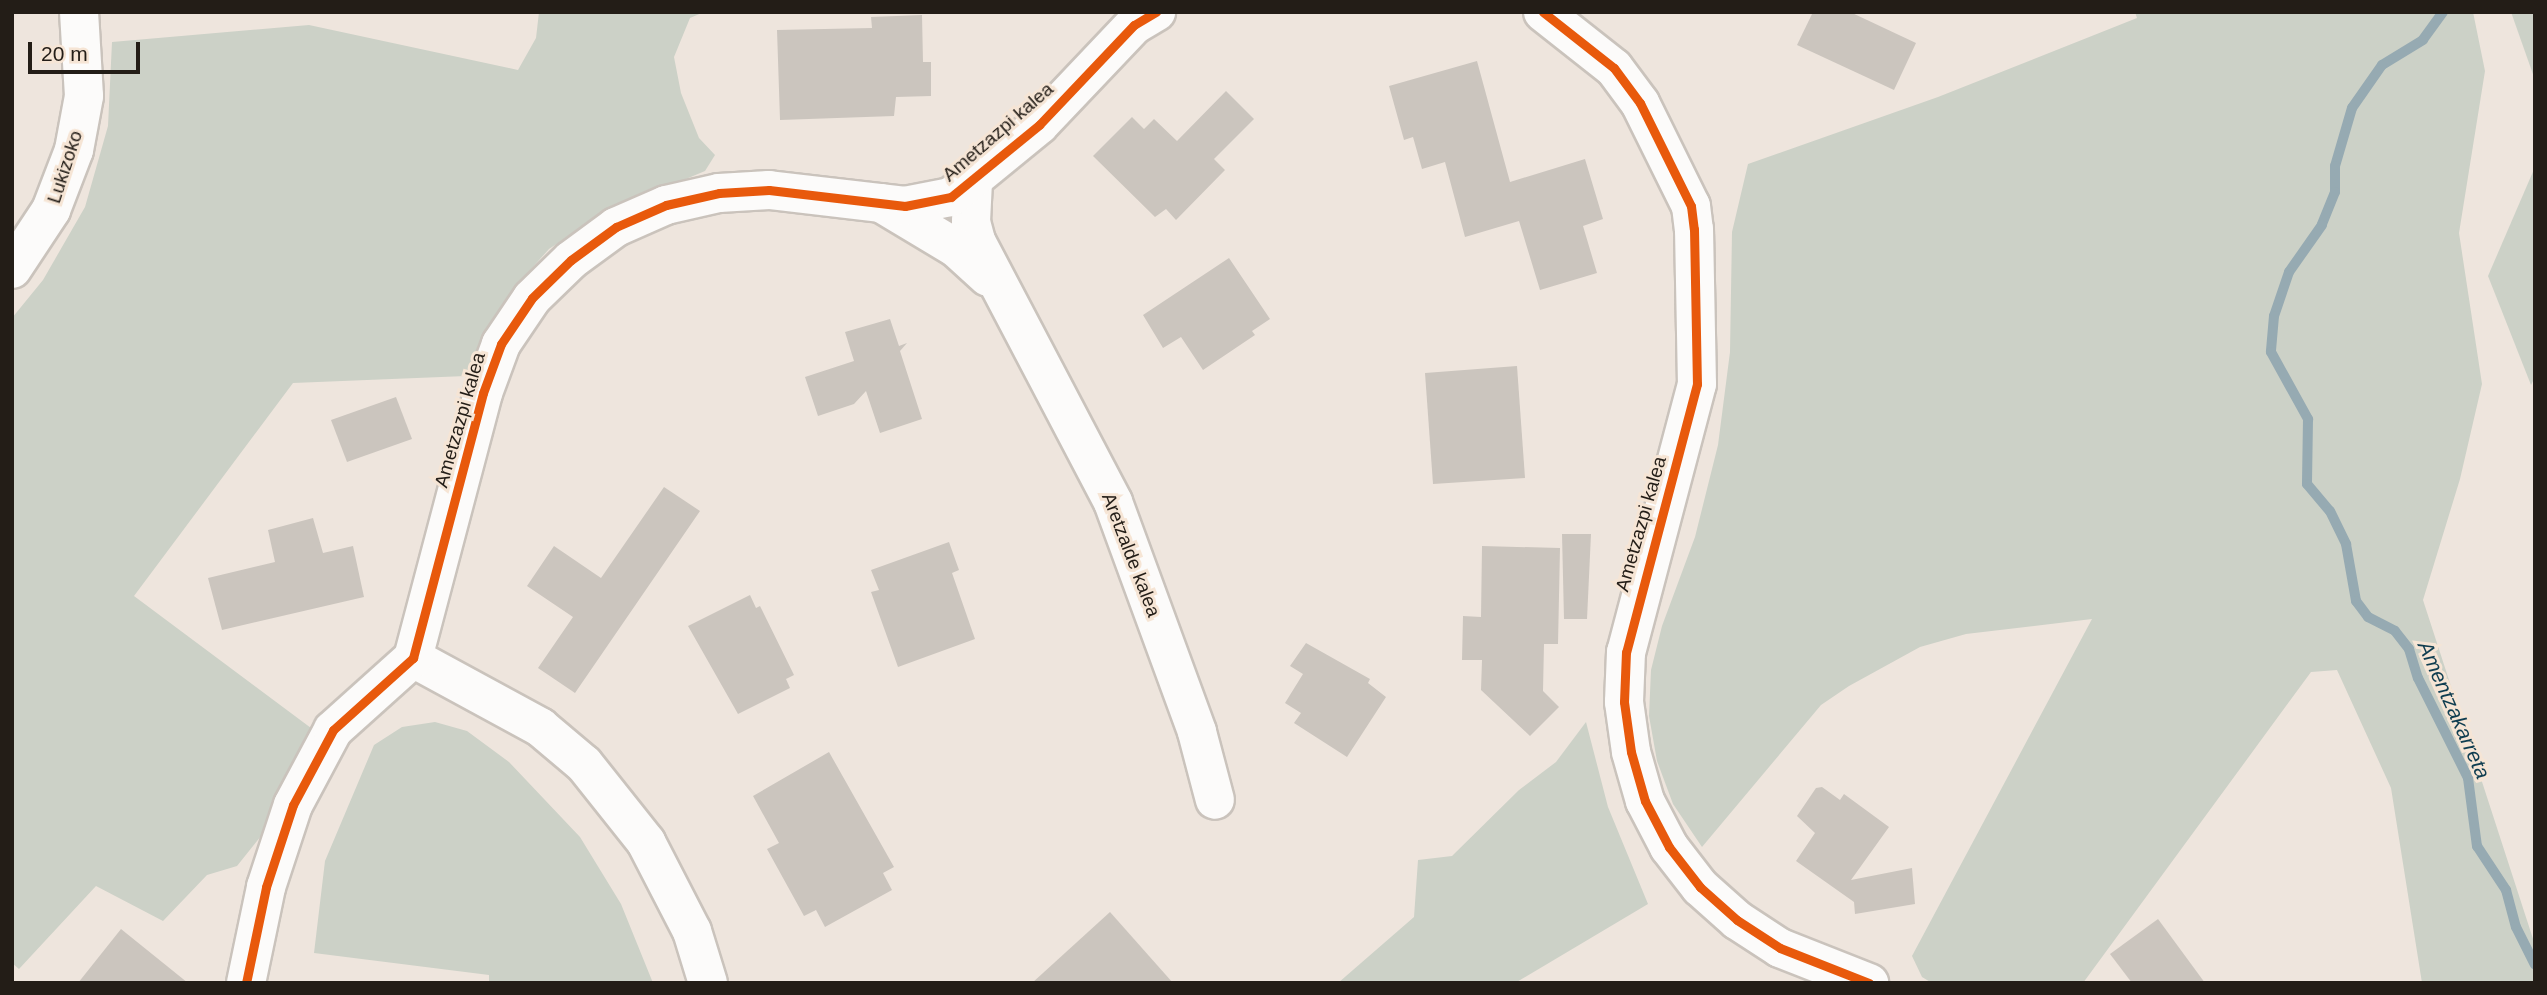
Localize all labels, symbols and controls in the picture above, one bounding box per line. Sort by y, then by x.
scale bar [32,28,144,72]
text: 20 m [41,42,88,65]
street label: Ametzazpi kalea [938,78,1058,186]
street label: Lukizoko [43,128,87,206]
street label: Ametzazpi kalea [430,350,490,490]
street label: Ametzazpi kalea [1611,454,1671,594]
street label: Aretzalde kalea [1097,490,1165,620]
water label: Amentzakarreta [2412,637,2496,783]

